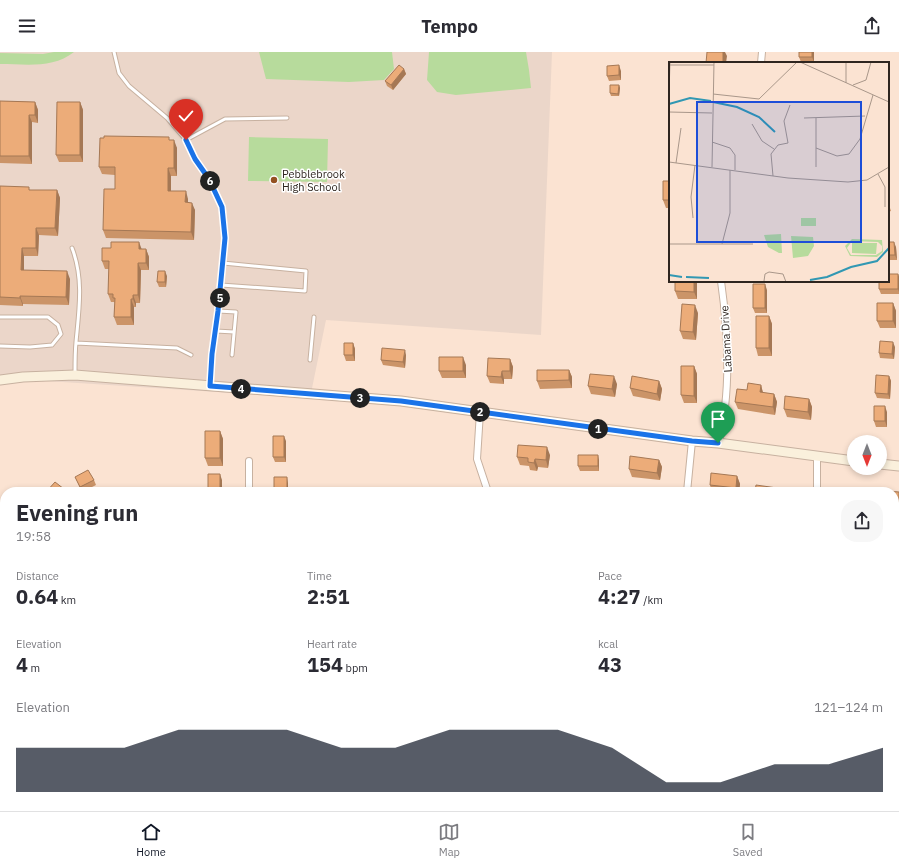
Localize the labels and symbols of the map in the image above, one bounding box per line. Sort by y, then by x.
inset map [669,62,889,282]
pin [169,99,203,140]
place label: Pebblebrook High School [282,167,345,194]
pin: 6 [200,171,220,191]
marker: Pebblebrook High School [269,175,279,185]
pin: 5 [210,288,230,308]
street label: Labama Drive [717,305,735,373]
pin: 4 [231,379,251,399]
pin: 3 [350,388,370,408]
pin: 2 [470,402,490,422]
pin [701,402,735,443]
pin: 1 [588,419,608,439]
north arrow [847,435,887,475]

